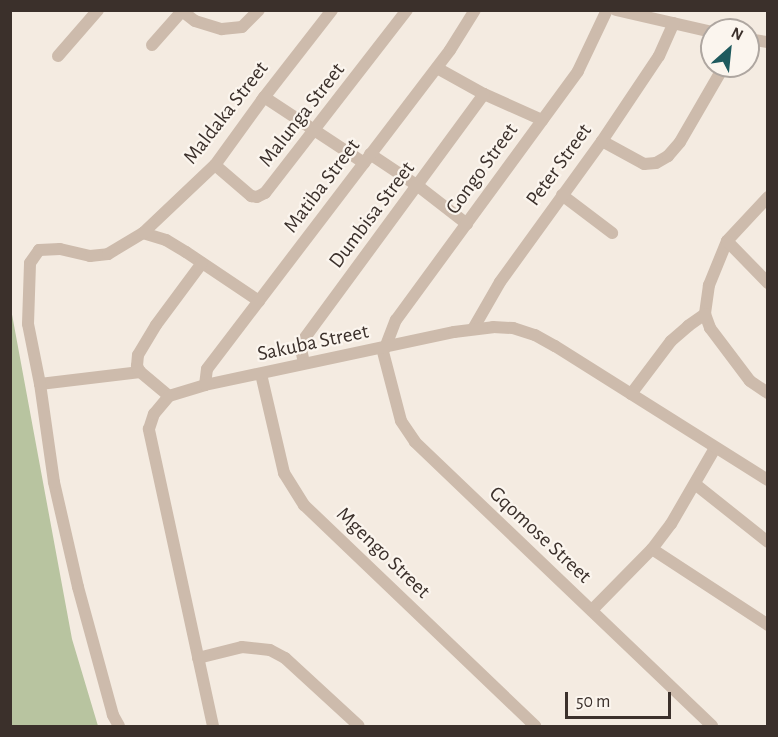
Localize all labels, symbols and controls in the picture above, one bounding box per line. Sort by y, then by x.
north arrow [700,18,760,78]
text: N [729,24,746,43]
street label: Maldaka Street [178,57,274,169]
street label: Malunga Street [254,58,350,172]
street label: Gongo Street [440,118,524,220]
street label: Peter Street [521,119,597,211]
street label: Matiba Street [278,134,366,238]
street label: Dumbisa Street [324,157,420,273]
street label: Sakuba Street [255,319,371,367]
street label: Gqomose Street [484,481,596,589]
street label: Mgengo Street [331,502,435,604]
scale bar [568,680,674,718]
text: 50 m [576,693,610,711]

